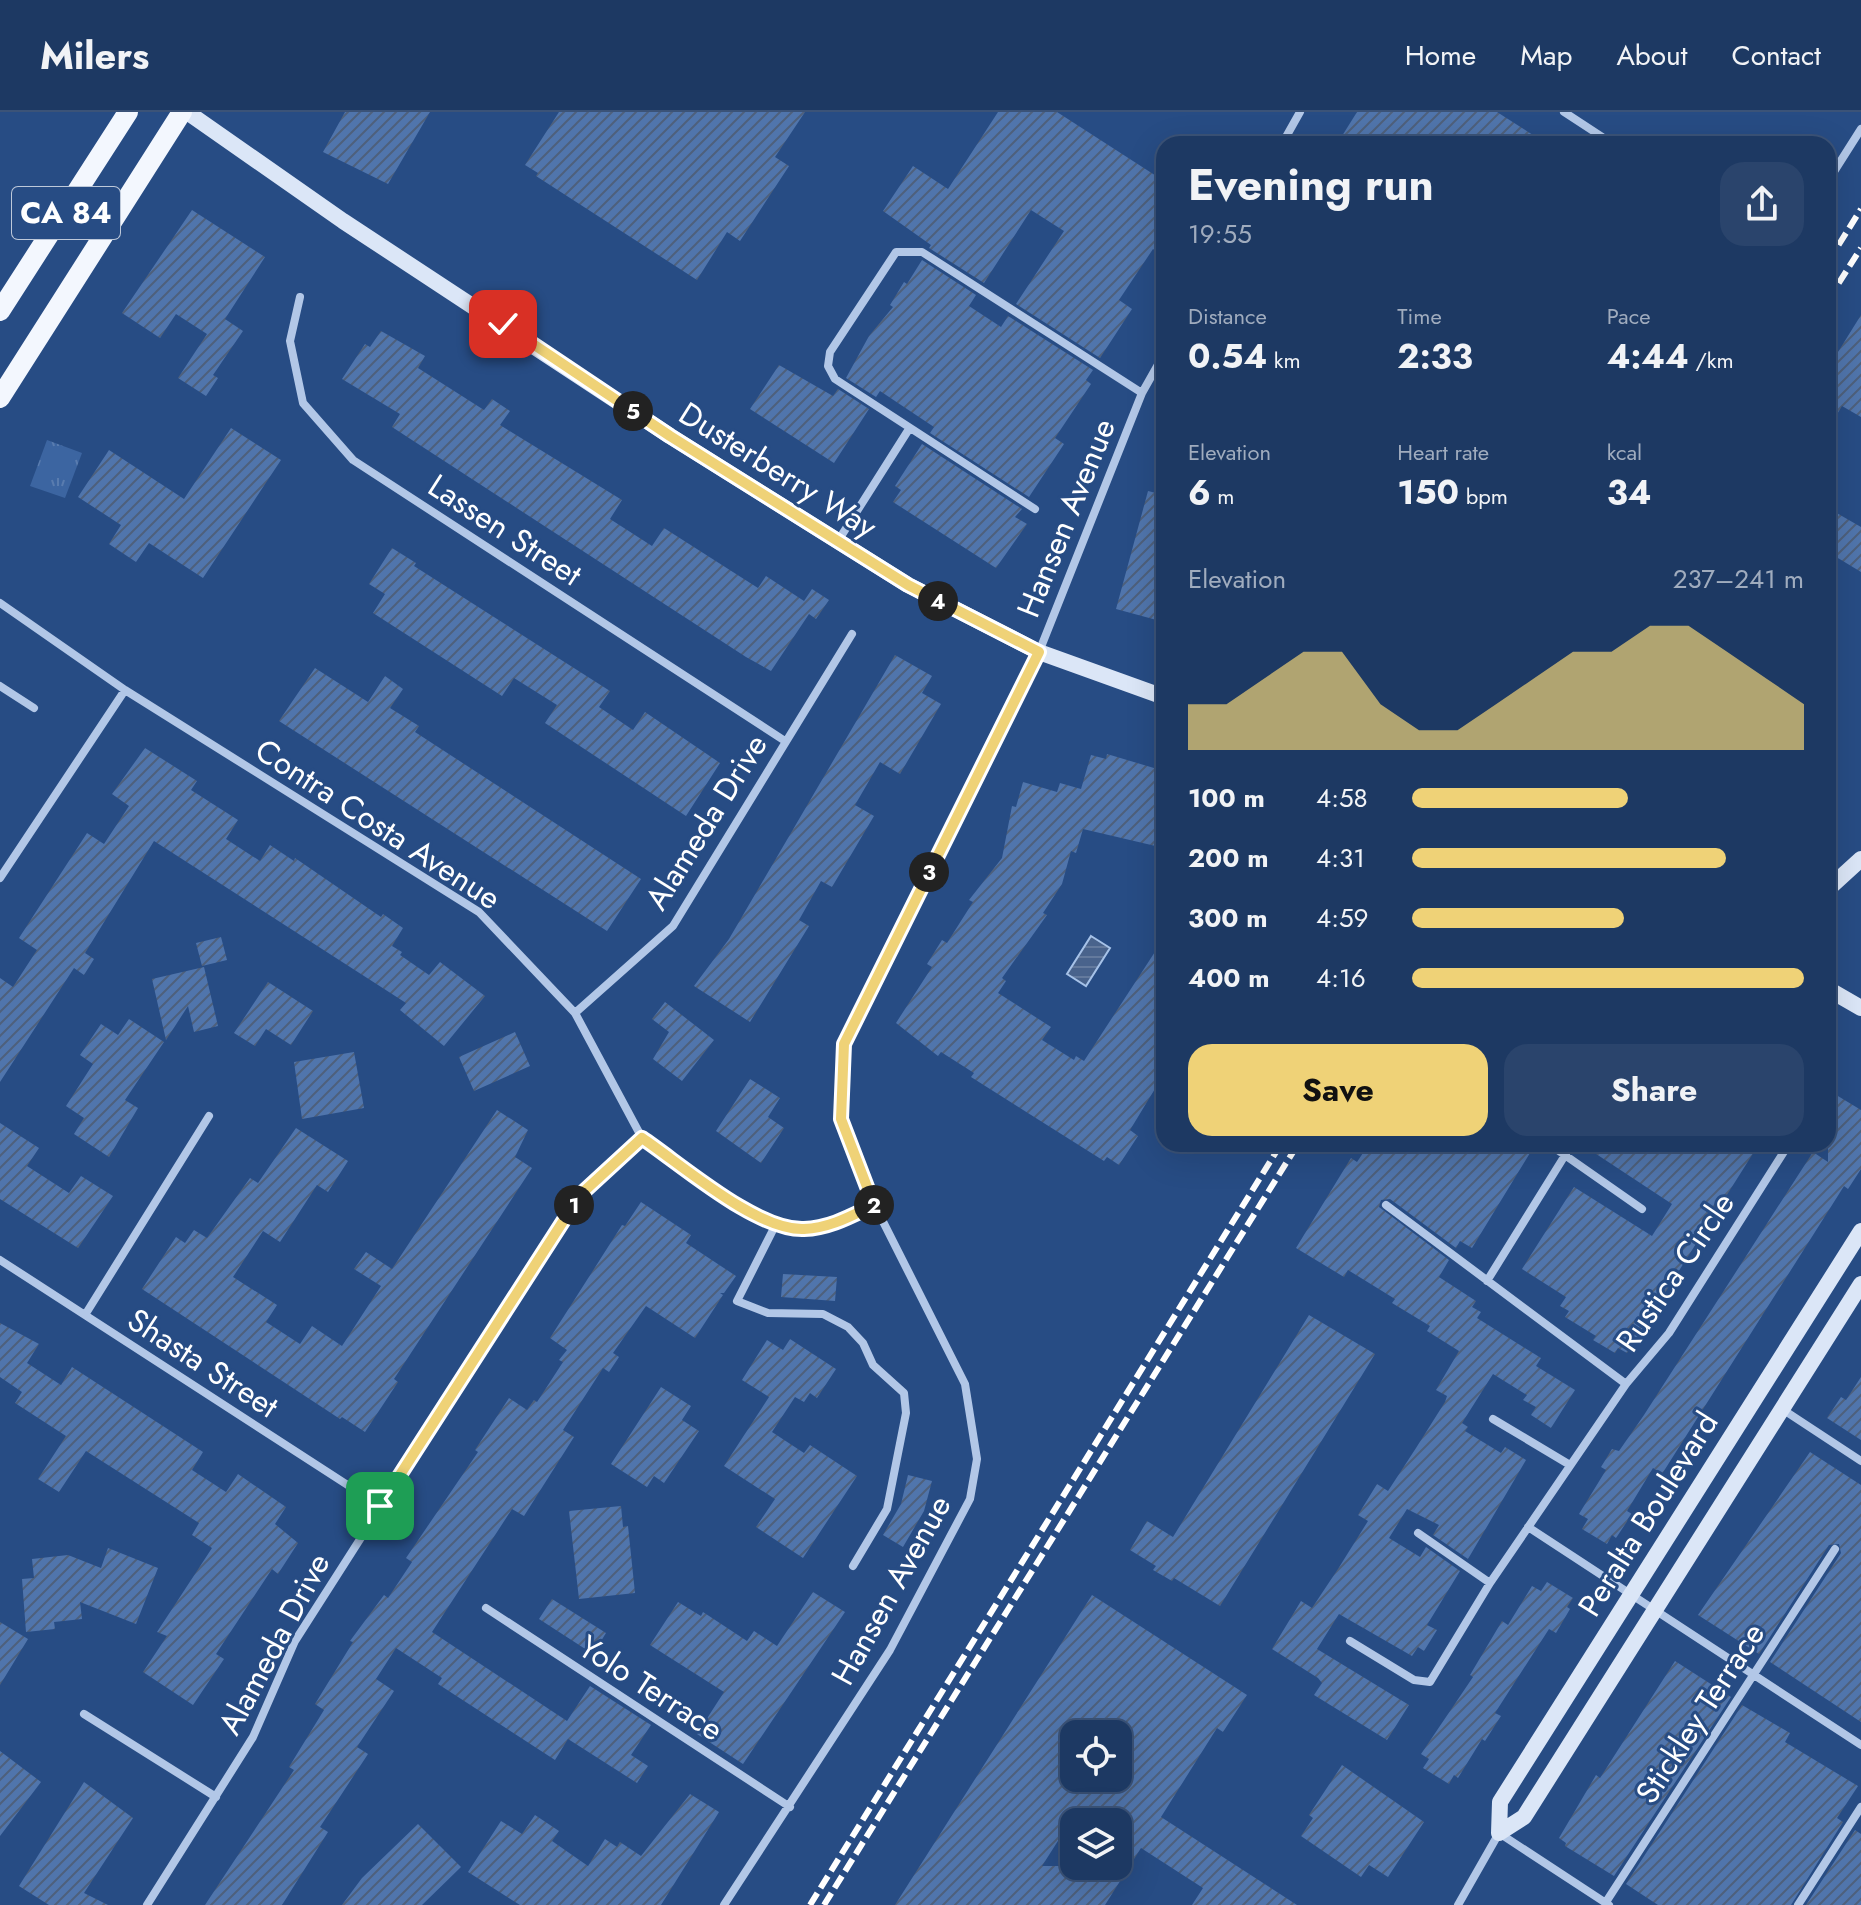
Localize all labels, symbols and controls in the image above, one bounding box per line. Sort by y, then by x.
text: Milers [40,28,149,83]
text: Home [1405,35,1476,76]
text: Map [1520,35,1572,76]
text: About [1616,35,1688,76]
text: Contact [1732,35,1821,76]
text: Evening run [1188,153,1434,217]
button: share [1720,162,1804,246]
road number: CA 84 [12,187,120,239]
text: 19:55 [1188,215,1252,253]
pin [469,290,537,358]
text: Distance [1188,300,1267,332]
text: Time [1397,300,1442,332]
text: Pace [1607,300,1650,332]
icon: check [481,302,525,346]
text: 0.54 [1188,332,1267,381]
text: 2:33 [1397,332,1473,381]
text: 4:44 [1607,332,1689,381]
text: km [1267,344,1301,376]
text: /km [1689,344,1734,376]
pin: 5 [613,391,653,431]
street label: Dusterberry Way [670,391,887,550]
text: 5 [626,395,640,427]
street label: Hansen Avenue [1005,412,1127,624]
text: Elevation [1188,436,1271,468]
text: Heart rate [1397,436,1489,468]
text: kcal [1607,436,1642,468]
street label: Lassen Street [419,463,591,597]
text: 6 [1188,468,1211,517]
text: 150 [1397,468,1459,517]
text: 34 [1607,468,1652,517]
text: m [1211,480,1235,512]
text: bpm [1459,480,1508,512]
text: Elevation [1188,560,1286,598]
text: 237–241 m [1673,560,1804,598]
pin: 4 [918,581,958,621]
text: 4 [930,585,946,617]
street label: Alameda Drive [634,725,778,919]
street label: Contra Costa Avenue [246,727,510,921]
text: 100 m [1188,779,1265,817]
text: 4:58 [1316,779,1368,817]
text: 200 m [1188,839,1269,877]
text: 4:31 [1316,839,1365,877]
pin: 3 [909,852,949,892]
text: 3 [922,856,936,888]
text: 300 m [1188,899,1268,937]
text: 4:59 [1316,899,1369,937]
text: 400 m [1188,959,1270,997]
text: 4:16 [1316,959,1366,997]
button: Save [1188,1044,1488,1136]
button: Share [1504,1044,1804,1136]
street label: Rustica Circle [1605,1183,1745,1361]
pin: 1 [554,1185,594,1225]
pin: 2 [854,1185,894,1225]
text: 1 [568,1189,580,1221]
text: 2 [867,1189,881,1221]
street label: Shasta Street [118,1297,288,1429]
street label: Peralta Boulevard [1567,1403,1729,1625]
pin [346,1472,414,1540]
icon: arrive [358,1484,402,1528]
street label: Hansen Avenue [820,1487,962,1693]
street label: Alameda Drive [207,1545,341,1743]
street label: Stickley Terrace [1624,1614,1776,1812]
street label: Yolo Terrace [570,1624,732,1752]
map controls [1060,1720,1132,1880]
button: locate [1060,1720,1132,1792]
button: layers [1060,1808,1132,1880]

